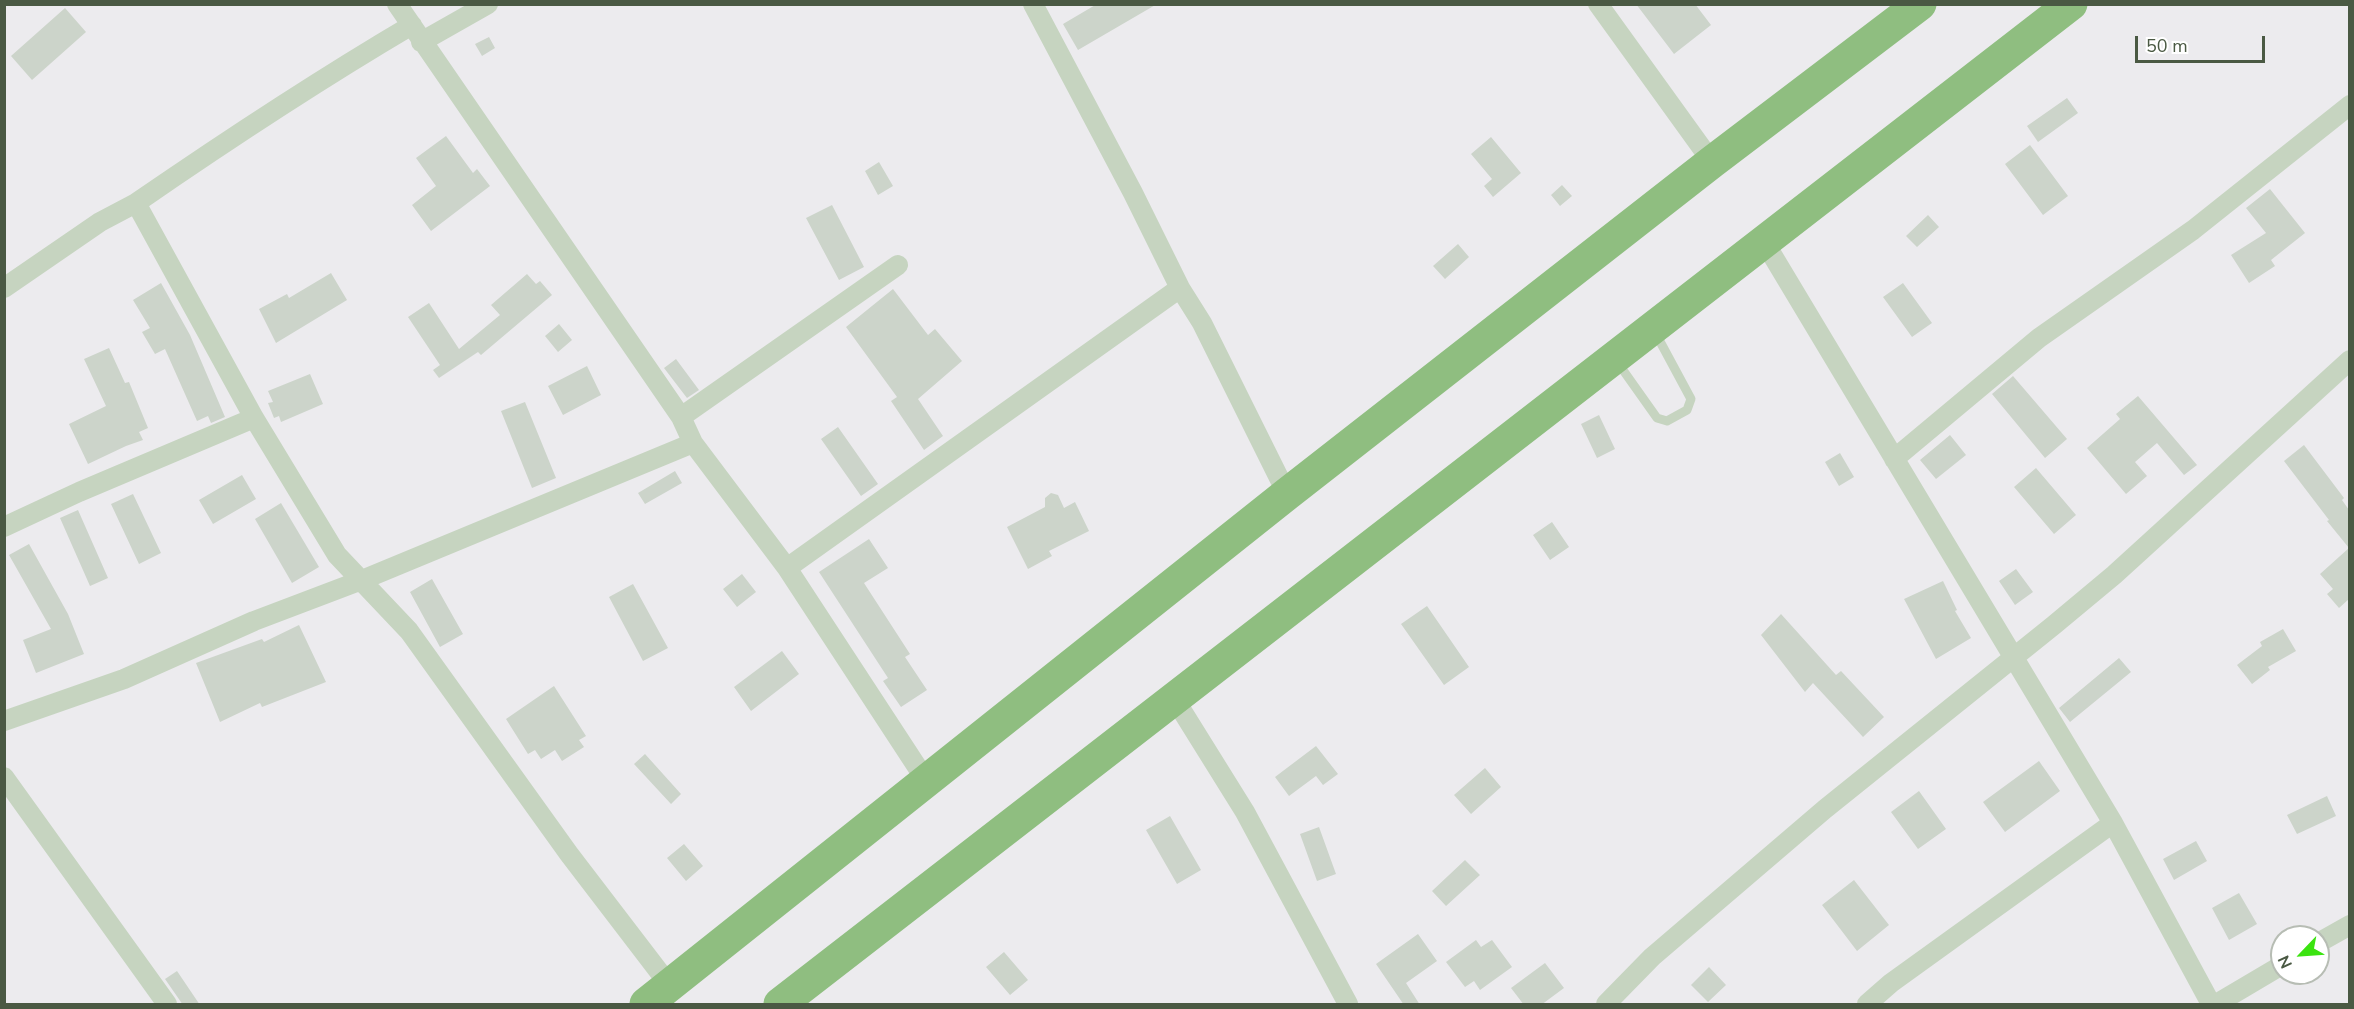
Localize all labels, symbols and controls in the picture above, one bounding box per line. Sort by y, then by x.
scale bar [2138,24,2268,62]
text: 50 m [2146,34,2188,58]
north arrow [2270,925,2330,985]
text: N [2273,952,2298,972]

